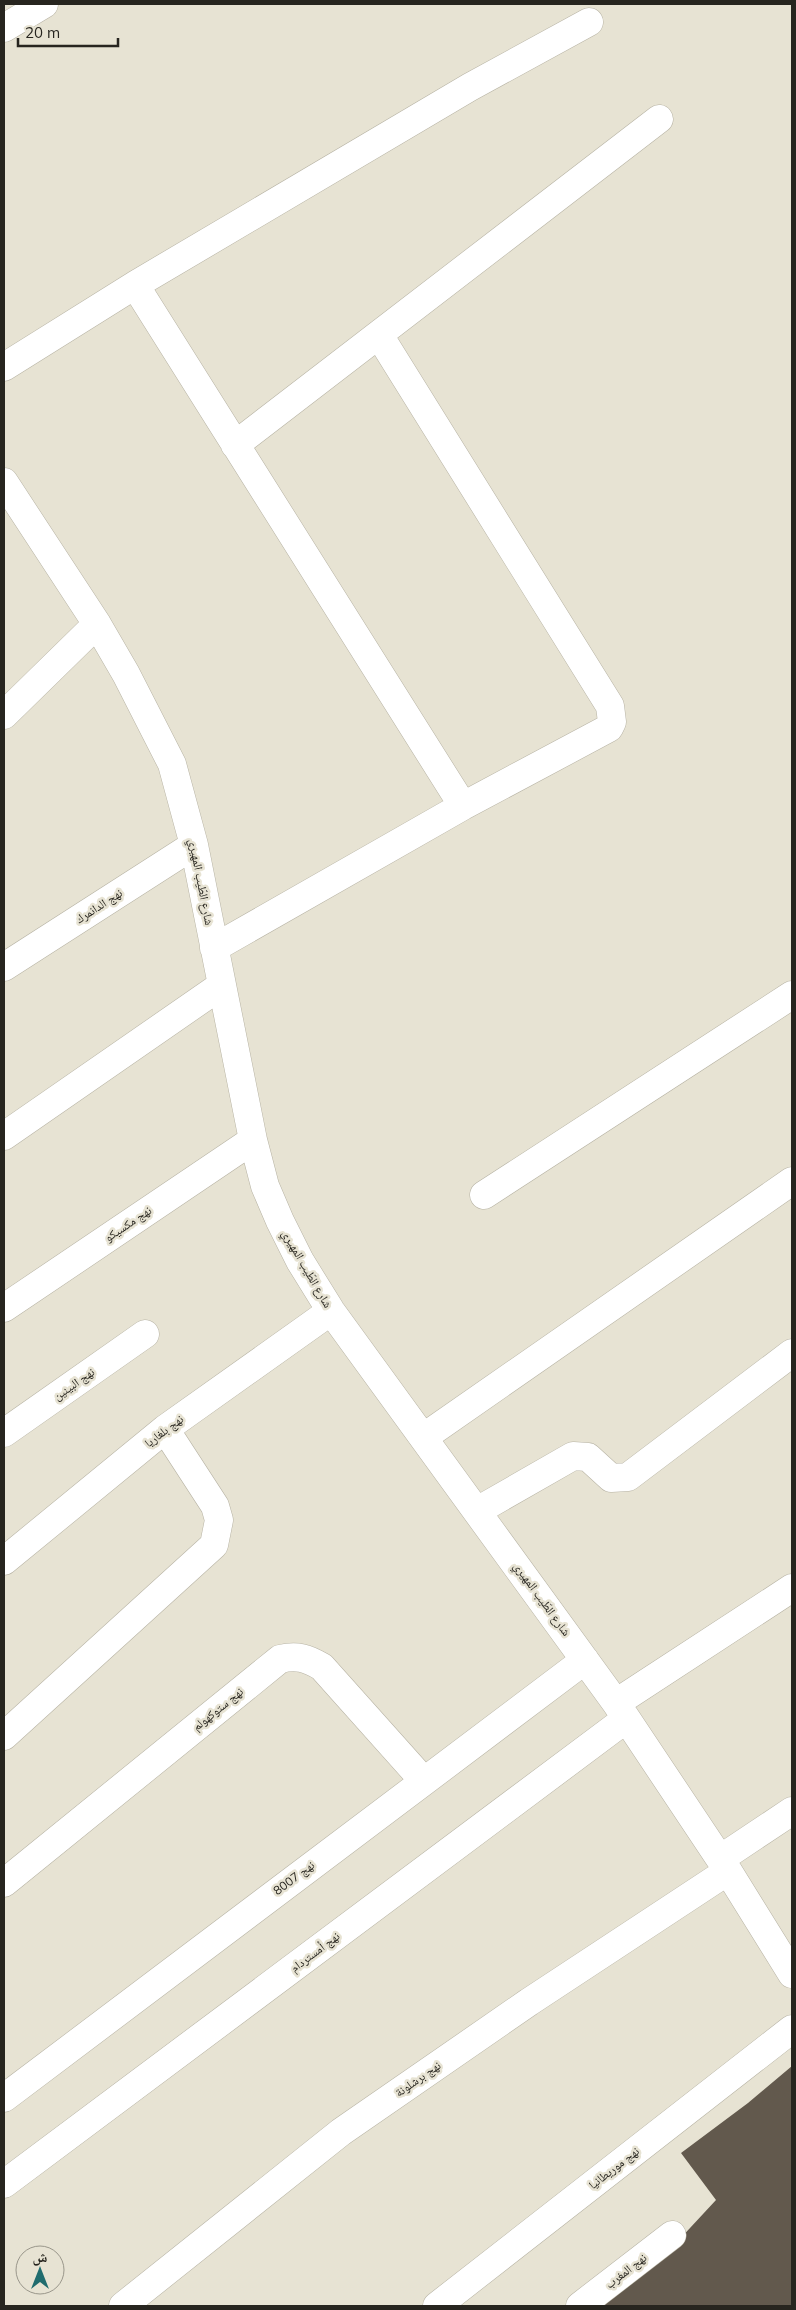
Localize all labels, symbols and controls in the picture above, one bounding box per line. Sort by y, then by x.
scale bar [18,15,118,47]
text: 20 m [25,23,60,42]
street label: شارع الطّيب المهيري [183,837,217,927]
street label: نهج الدانمرك [73,885,125,926]
street label: نهج مكسيكو [101,1202,154,1245]
street label: شارع الطّيب المهيري [276,1227,336,1312]
street label: نهج البينين [50,1364,98,1404]
street label: نهج بلغاريا [141,1411,186,1450]
street label: شارع الطّيب المهيري [508,1559,574,1640]
street label: نهج ستوكهولم [189,1684,247,1734]
street label: نهج 8007 [270,1857,317,1898]
street label: نهج أمستردام [287,1928,343,1976]
street label: نهج برشلونة [392,2057,444,2100]
street label: نهج موريطانيا [585,2143,642,2192]
north arrow [15,2245,65,2295]
text: ش [33,2248,48,2266]
street label: نهج المغرب [602,2250,650,2292]

